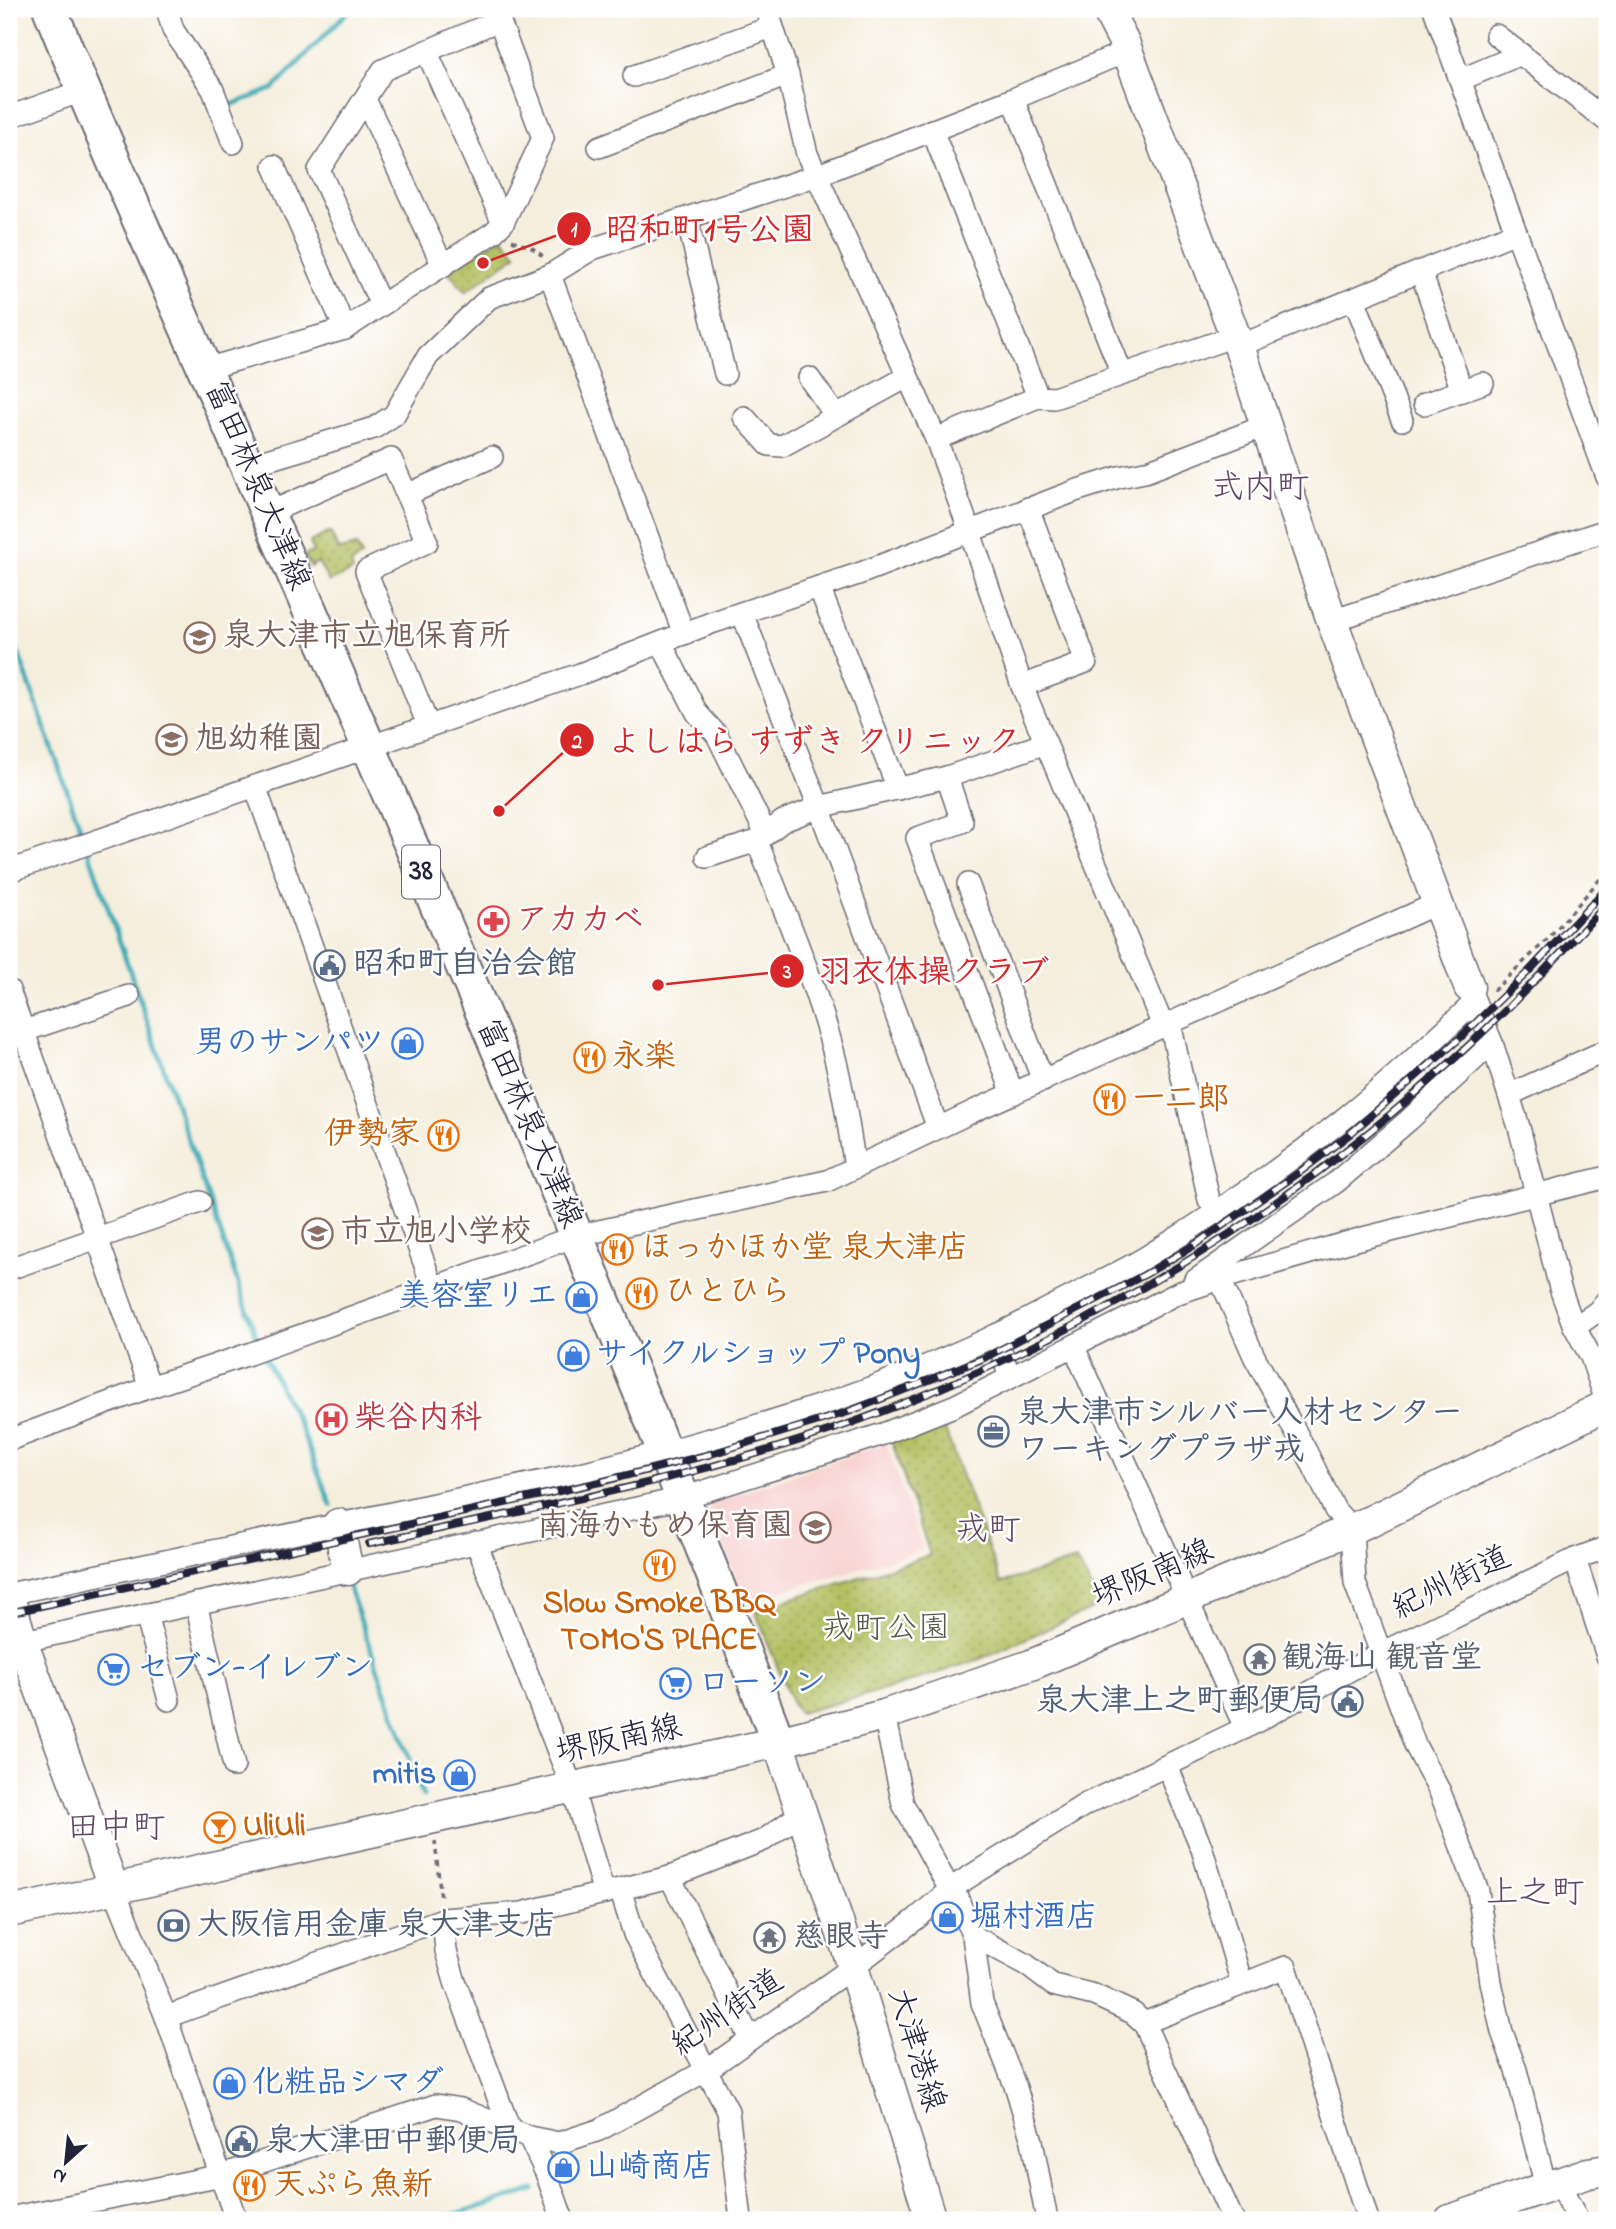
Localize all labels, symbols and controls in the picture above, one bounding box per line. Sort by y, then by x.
callout: 昭和町1号公園 [557,202,828,256]
text: 昭和町1号公園 [606,208,814,256]
text: 1 [571,216,578,246]
street label: 富田林泉大津線 [191,374,321,598]
district label: 式内町 [1211,465,1310,513]
place label: 泉大津市立旭保育所 [223,614,511,661]
school or university icon: 泉大津市立旭保育所 [183,620,217,654]
callout: よしはら すずき クリニック [559,713,1035,767]
place label: 旭幼稚園 [195,717,323,764]
text: よしはら すずき クリニック [608,720,1020,768]
school or university icon: 旭幼稚園 [155,723,189,757]
text: 2 [571,728,583,758]
road number: 38 [402,846,440,898]
place label: アカカベ [516,898,644,945]
pharmacy icon: アカカベ [476,904,510,938]
place label: 昭和町自治会館 [353,942,577,989]
callout: 羽衣体操クラブ [769,944,1063,998]
public building icon: 昭和町自治会館 [313,948,347,982]
text: 羽衣体操クラブ [819,950,1050,998]
text: 3 [782,958,792,988]
street label: 富田林泉大津線 [463,1012,593,1236]
place label: 男のサンパツ [194,1021,385,1068]
shop icon: 男のサンパツ [391,1027,425,1061]
place label: 永楽 [612,1035,676,1082]
restaurant icon: 永楽 [572,1041,606,1075]
place label: 一二郎 [1133,1077,1229,1124]
restaurant icon: 一二郎 [1093,1083,1127,1117]
place label: 伊勢家 [324,1112,420,1159]
restaurant icon: 伊勢家 [426,1118,460,1152]
place label: 市立旭小学校 [340,1210,532,1257]
school or university icon: 市立旭小学校 [300,1216,334,1250]
place label: ほっかほか堂 泉大津店 [641,1226,969,1273]
restaurant icon: ほっかほか堂 泉大津店 [601,1232,635,1266]
place label: ひとひら [664,1270,792,1317]
place label: 美容室リエ [398,1274,558,1321]
restaurant icon: ひとひら [624,1276,658,1310]
shop icon: 美容室リエ [564,1280,598,1314]
place label: サイクルショップ Pony [596,1332,921,1380]
shop icon: サイクルショップ Pony [556,1338,590,1372]
place label: 泉大津市シルバー人材センター ワーキングプラザ戎 [1017,1391,1463,1475]
place label: 柴谷内科 [354,1396,482,1443]
hospital icon: 柴谷内科 [314,1402,348,1436]
office icon: 泉大津市シルバー人材センター ワーキングプラザ戎 [977,1415,1011,1449]
place label: 南海かもめ保育園 [537,1504,793,1551]
district label: 戎町 [955,1507,1021,1555]
school or university icon: 南海かもめ保育園 [799,1510,833,1544]
street label: 堺阪南線 [1085,1528,1221,1622]
street label: 紀州街道 [1384,1535,1520,1633]
restaurant icon: Slow Smoke BBQ TOMO'S PLACE [642,1548,676,1582]
place label: Slow Smoke BBQ TOMO'S PLACE [543,1581,777,1665]
park label: 戎町公園 [822,1606,950,1653]
place label: 観海山 観音堂 [1282,1636,1482,1683]
temple icon: 観海山 観音堂 [1242,1642,1276,1676]
place label: セブン-イレブン [137,1646,373,1693]
supermarket icon: セブン-イレブン [97,1652,131,1686]
place label: ローソン [698,1661,826,1708]
supermarket icon: ローソン [658,1667,692,1701]
place label: 泉大津上之町郵便局 [1036,1679,1324,1726]
public building icon: 泉大津上之町郵便局 [1330,1685,1364,1719]
street label: 堺阪南線 [552,1705,686,1777]
place label: mitis [373,1752,436,1799]
shop icon: mitis [442,1758,476,1792]
place label: UliUli [243,1804,306,1851]
district label: 田中町 [67,1805,166,1853]
bar icon: UliUli [203,1810,237,1844]
district label: 上之町 [1486,1870,1585,1918]
place label: 堀村酒店 [970,1895,1098,1942]
shop icon: 堀村酒店 [930,1901,964,1935]
place label: 大阪信用金庫 泉大津支店 [197,1903,557,1950]
bank icon: 大阪信用金庫 泉大津支店 [157,1909,191,1943]
place label: 慈眼寺 [793,1915,889,1962]
temple icon: 慈眼寺 [753,1921,787,1955]
street label: 紀州街道 [662,1959,794,2069]
street label: 大津港線 [874,1982,956,2118]
place label: 化粧品シマダ [252,2061,444,2108]
shop icon: 化粧品シマダ [212,2067,246,2101]
place label: 泉大津田中郵便局 [265,2119,521,2166]
public building icon: 泉大津田中郵便局 [225,2125,259,2159]
north arrow [32,2128,102,2198]
place label: 山崎商店 [586,2145,714,2192]
shop icon: 山崎商店 [546,2151,580,2185]
text: N [47,2160,71,2190]
place label: 天ぷら魚新 [273,2163,433,2210]
restaurant icon: 天ぷら魚新 [233,2169,267,2203]

